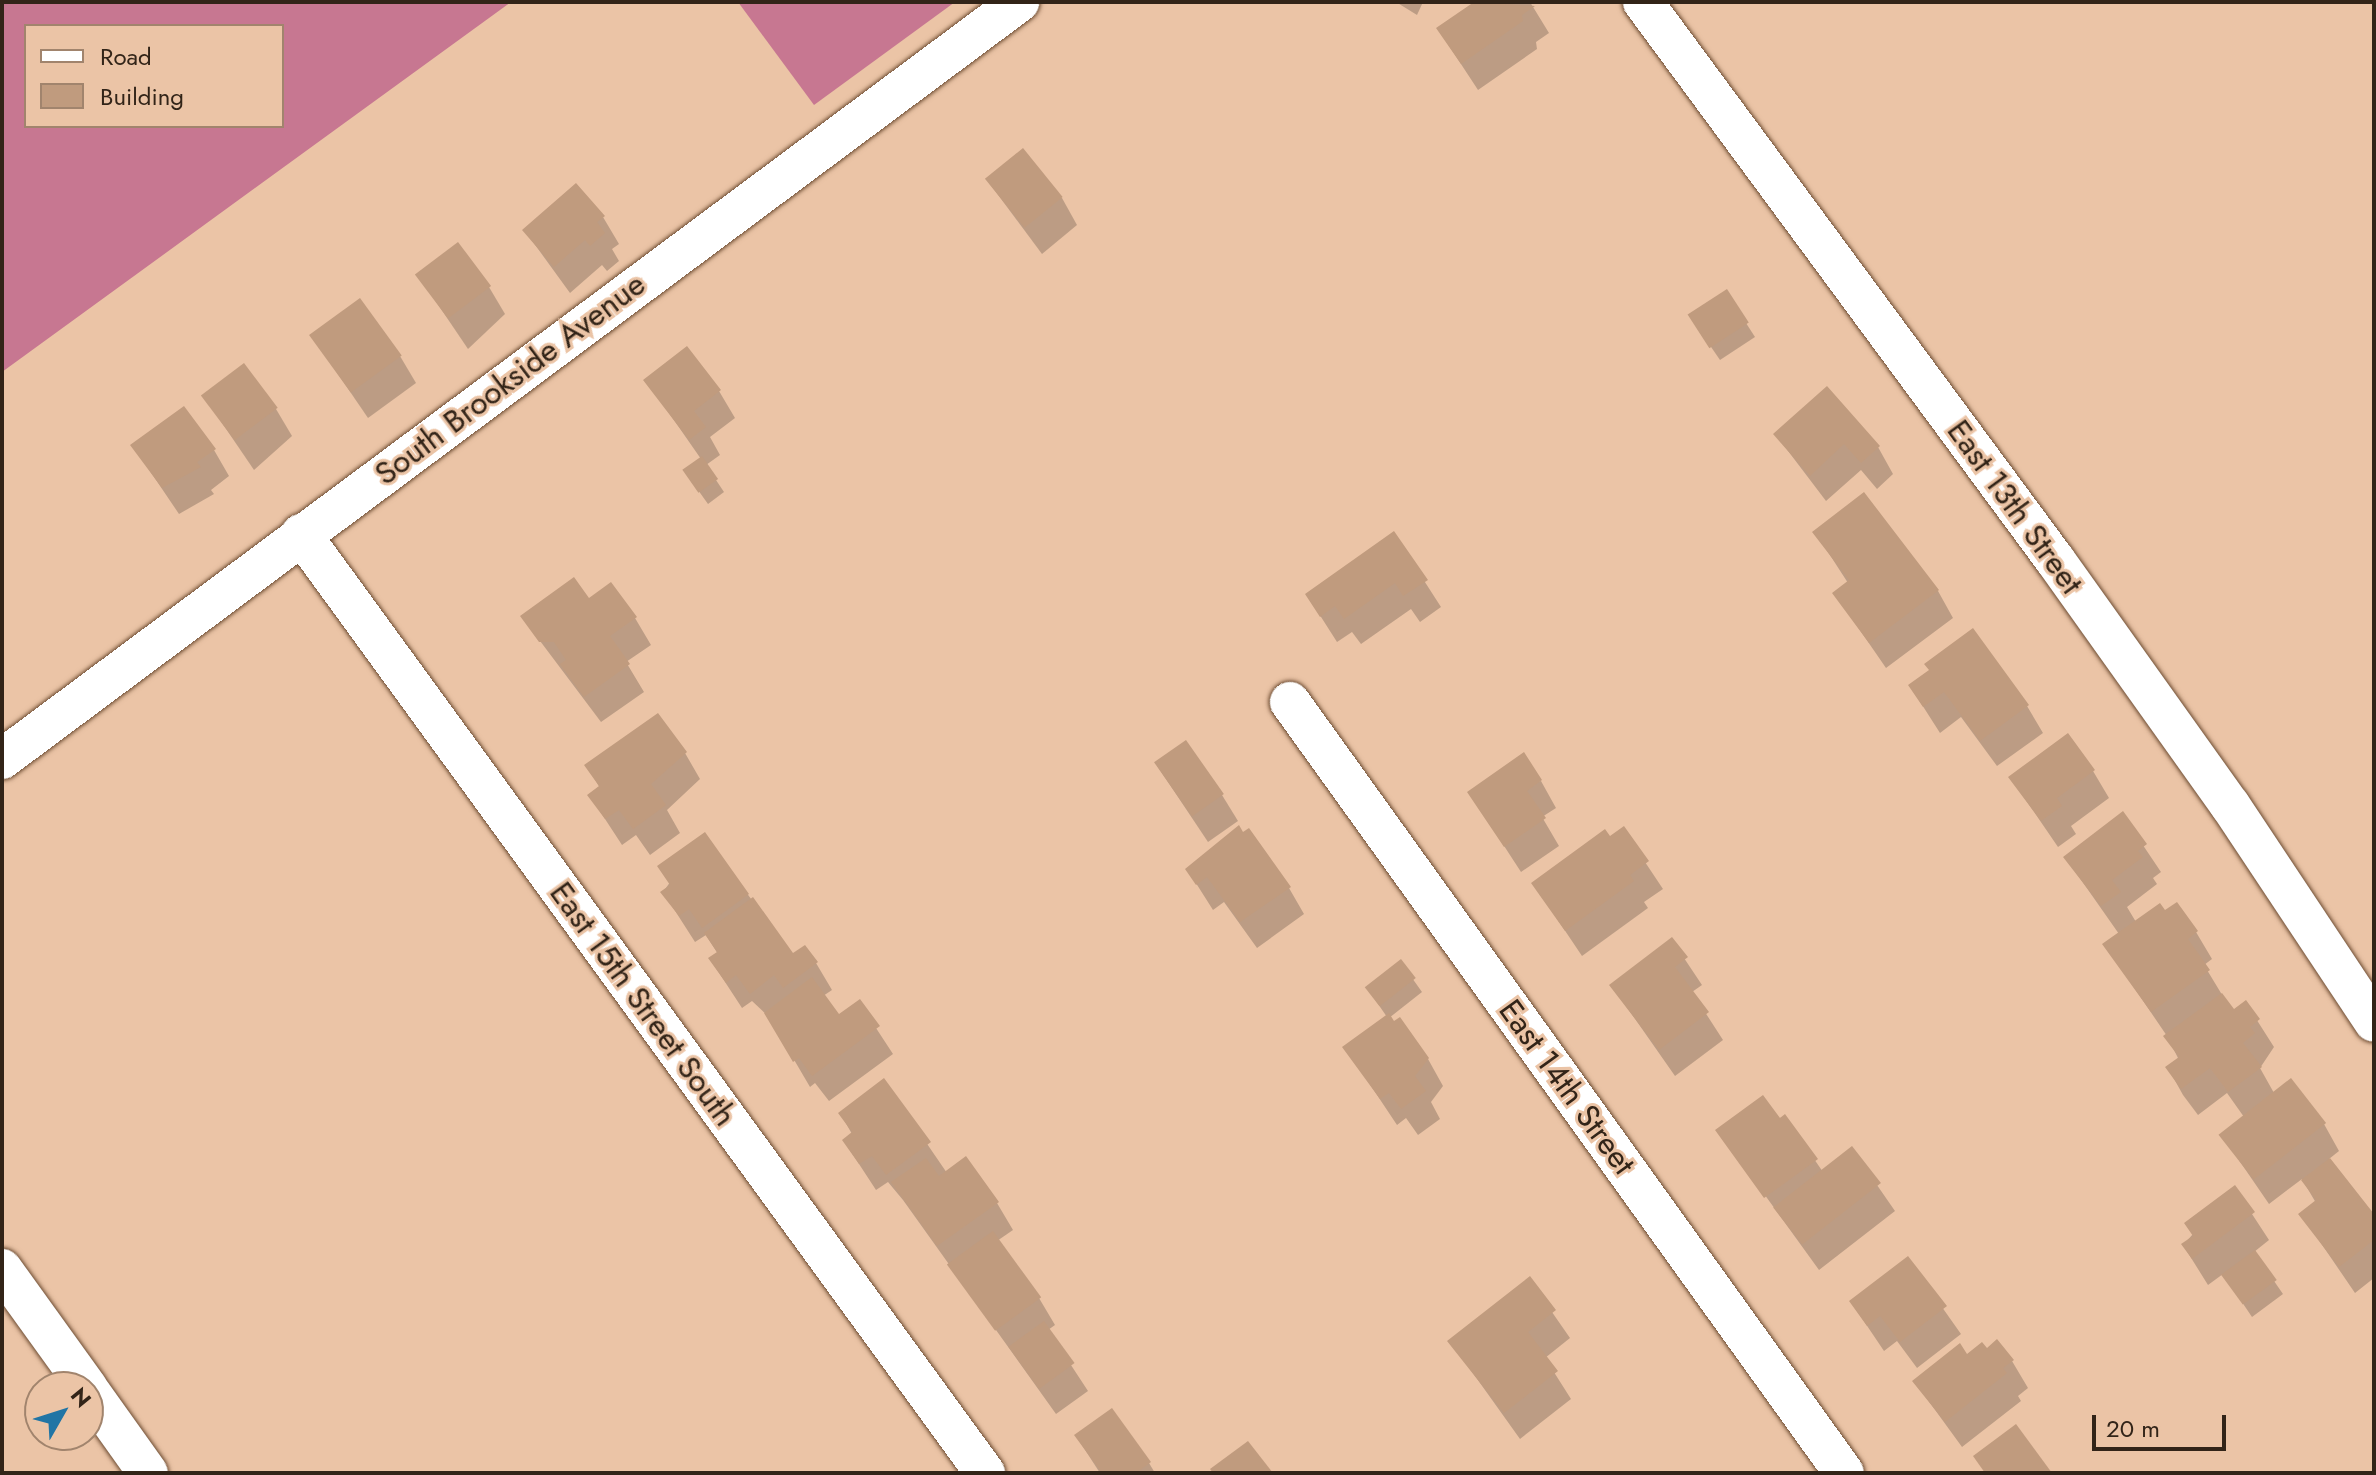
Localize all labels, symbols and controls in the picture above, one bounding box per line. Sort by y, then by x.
legend [24,24,284,128]
text: Road [100,39,152,74]
text: Building [100,79,184,114]
street label: South Brookside Avenue [367,265,653,493]
street label: East 13th Street [1939,413,2091,601]
street label: East 15th Street South [542,875,744,1133]
street label: East 14th Street [1491,992,1643,1182]
north arrow [24,1371,104,1451]
text: N [63,1380,99,1414]
scale bar [2096,1399,2230,1449]
text: 20 m [2106,1411,2160,1446]

